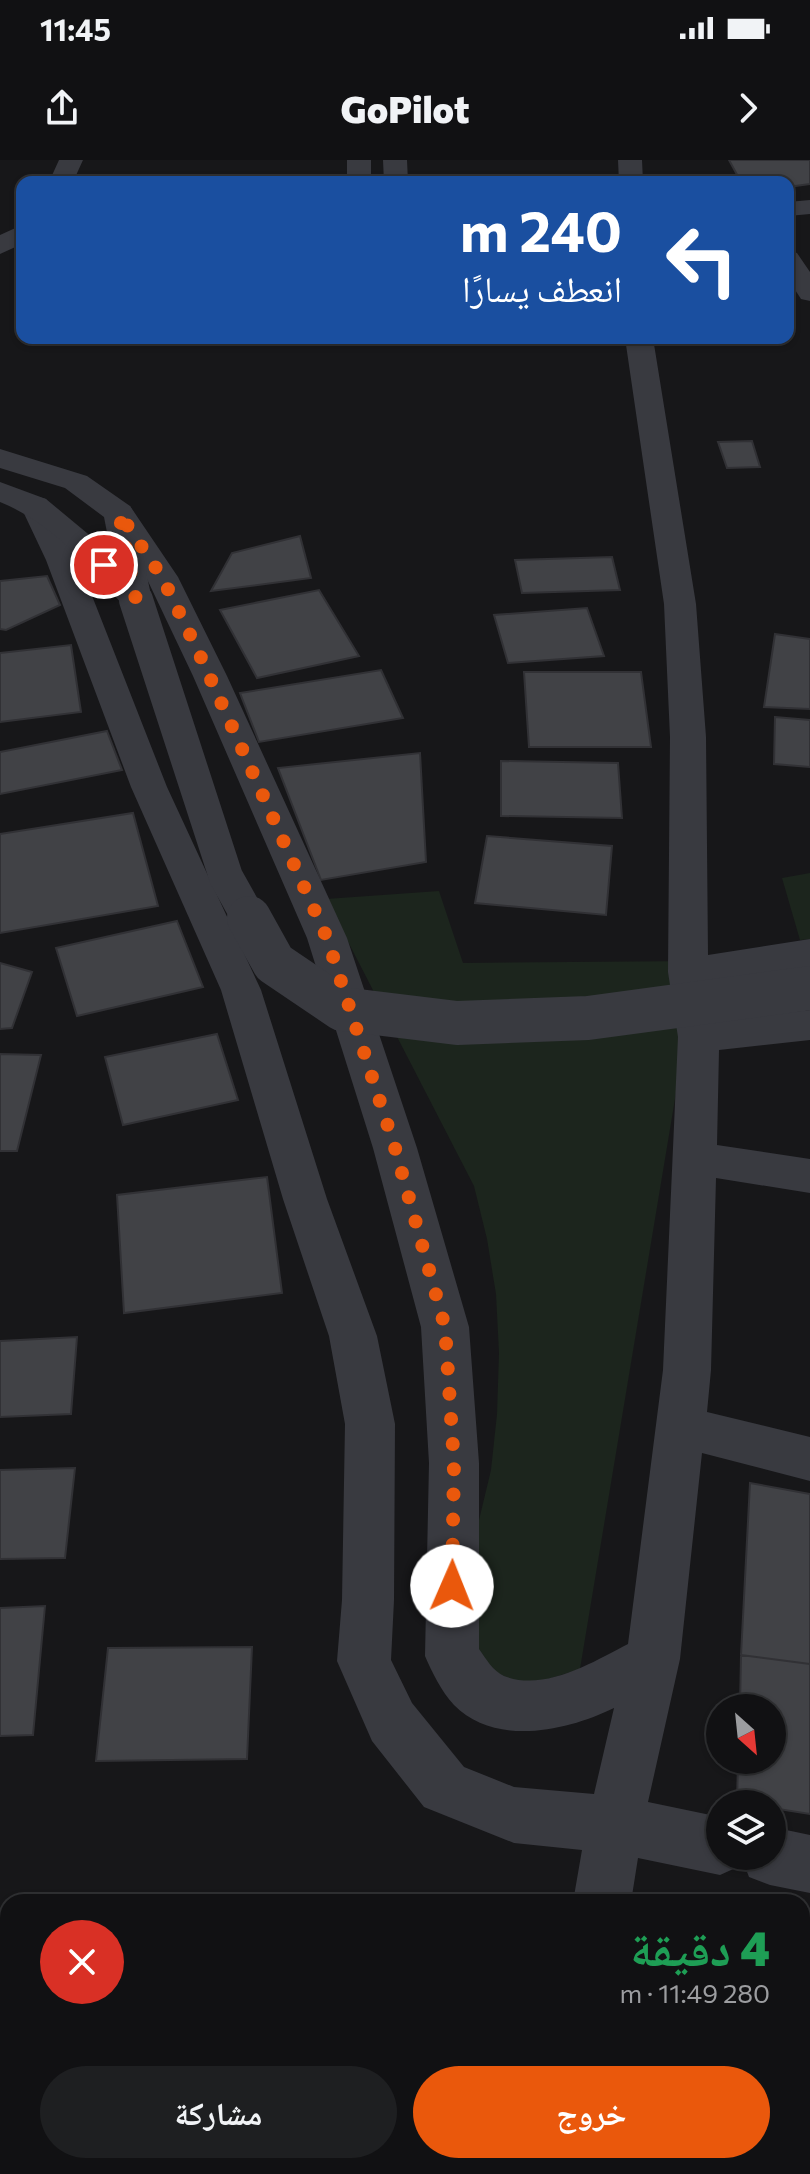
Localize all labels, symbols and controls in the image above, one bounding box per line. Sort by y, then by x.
text: 11:45 [40,10,111,47]
icon: share [40,86,84,130]
text: GoPilot [340,86,470,130]
icon: forward [726,86,770,130]
text: 240 m [460,195,622,264]
icon: left [650,208,754,312]
text: انعطف يسارًا [462,265,622,309]
pin [70,531,138,599]
icon: arrive [82,543,126,587]
position arrow [410,1544,494,1628]
north arrow [706,1694,786,1774]
map controls [706,1694,786,1870]
button: layers [706,1790,786,1870]
text: 4 دقيقة [630,1917,770,1976]
button: close [40,1920,124,2004]
text: 280 m · 11:49 [619,1977,770,2008]
button: مشاركة [40,2066,397,2158]
button: خروج [413,2066,770,2158]

